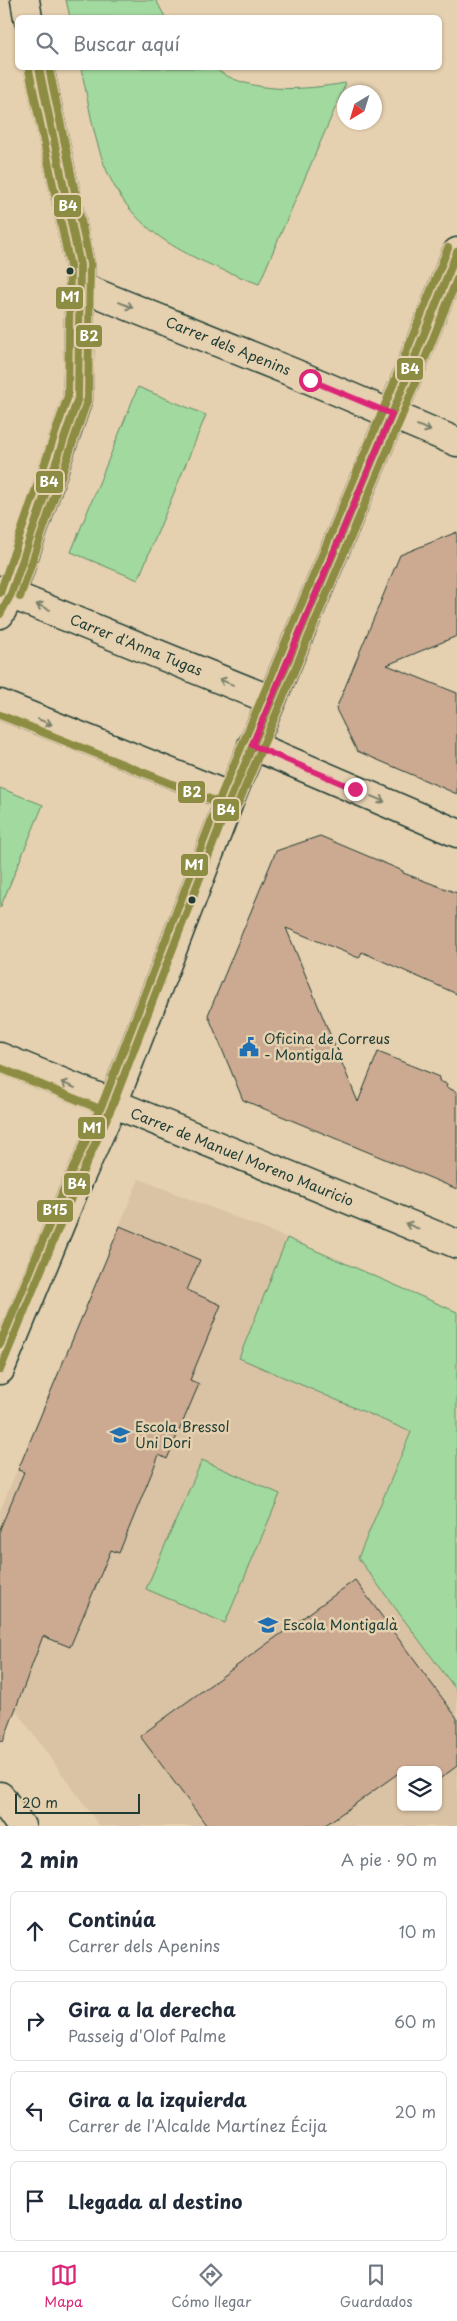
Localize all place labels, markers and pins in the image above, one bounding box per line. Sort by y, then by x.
unlabelled marker [65,266,75,276]
unlabelled marker [187,895,197,905]
place label: Oficina de Correus - Montigalà [264,1028,390,1065]
public building icon: Oficina de Correus - Montigalà [238,1036,260,1058]
place label: Escola Bressol Uni Dori [135,1416,230,1453]
school or university icon: Escola Bressol Uni Dori [109,1424,131,1446]
school or university icon: Escola Montigalà [257,1614,279,1636]
place label: Escola Montigalà [283,1614,398,1635]

